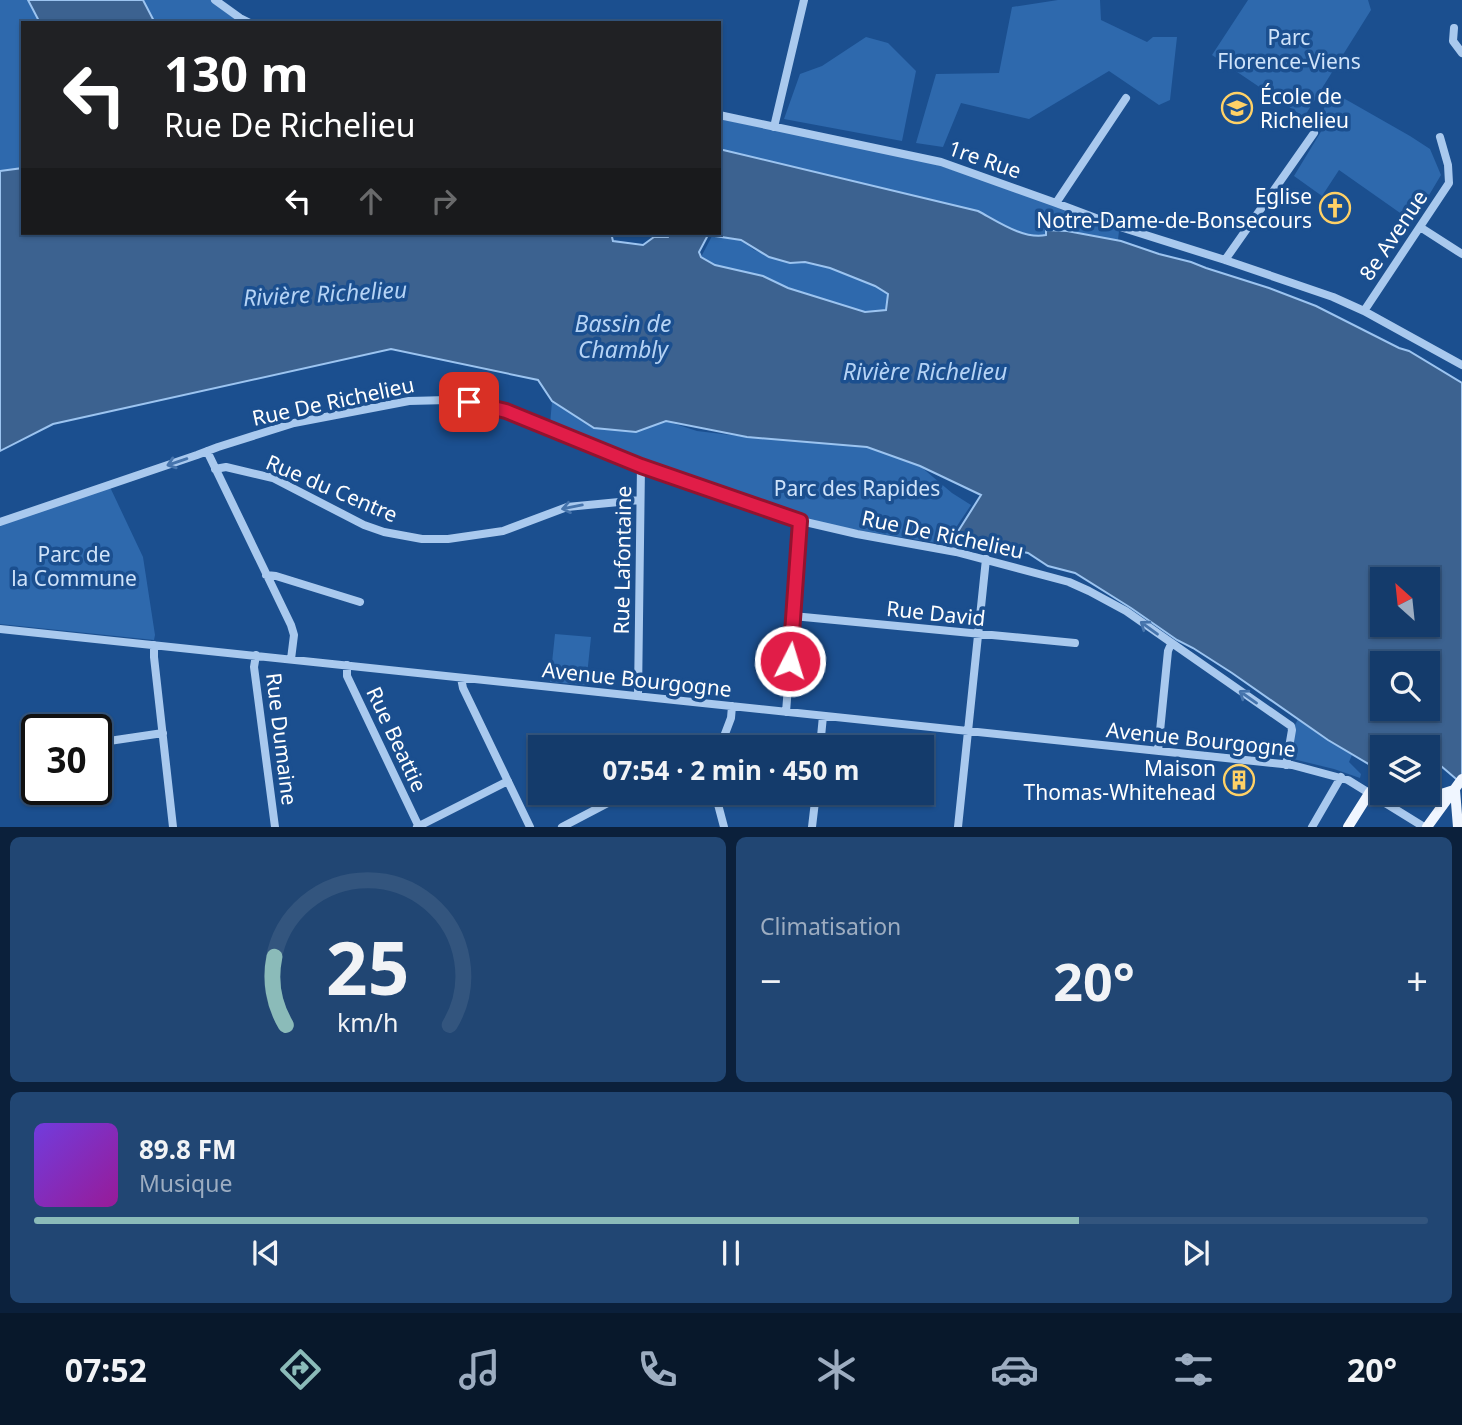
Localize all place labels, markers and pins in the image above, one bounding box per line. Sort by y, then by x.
place label: École de Richelieu [1260,82,1349,134]
school or university icon: École de Richelieu [1220,91,1254,125]
place label: Eglise Notre-Dame-de-Bonsecours [1036,182,1312,234]
church icon: Eglise Notre-Dame-de-Bonsecours [1318,191,1352,225]
pin [439,372,499,432]
place label: Maison Thomas-Whitehead [1024,754,1216,806]
building icon: Maison Thomas-Whitehead [1222,763,1256,797]

